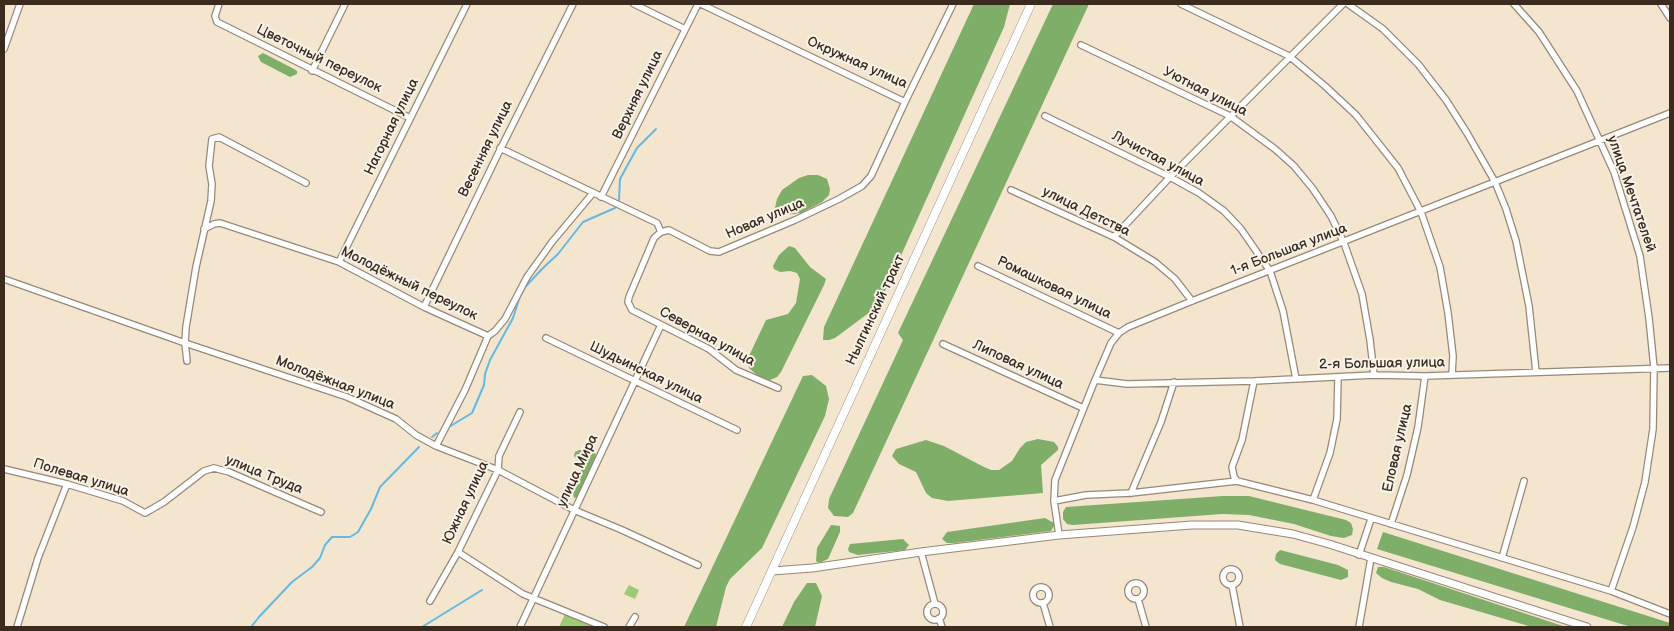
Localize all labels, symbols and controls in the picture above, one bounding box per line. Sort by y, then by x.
street label: Цветочный переулок [254,21,384,97]
street label: Окружная улица [804,33,910,93]
street label: Верхняя улица [609,48,667,142]
street label: Уютная улица [1160,64,1250,120]
street label: Нагорная улица [361,76,423,178]
street label: Весенняя улица [455,98,517,200]
street label: Лучистая улица [1109,128,1207,190]
street label: улица Мечтателей [1603,134,1659,254]
street label: улица Детства [1039,184,1133,240]
street label: Новая улица [723,195,807,243]
street label: 1-я Большая улица [1228,220,1350,280]
street label: Молодёжный переулок [338,244,480,324]
street label: Нылгинский тракт [843,252,909,368]
street label: Ромашковая улица [994,253,1114,323]
street label: Северная улица [656,304,758,370]
street label: Липовая улица [970,337,1066,393]
street label: Шудьинская улица [587,338,705,408]
street label: Молодёжная улица [273,353,397,413]
street label: 2-я Большая улица [1319,355,1445,373]
street label: Еловая улица [1380,402,1416,494]
street label: улица Мира [554,432,602,510]
street label: улица Труда [223,452,305,498]
street label: Полевая улица [31,455,131,501]
street label: Южная улица [439,459,493,547]

